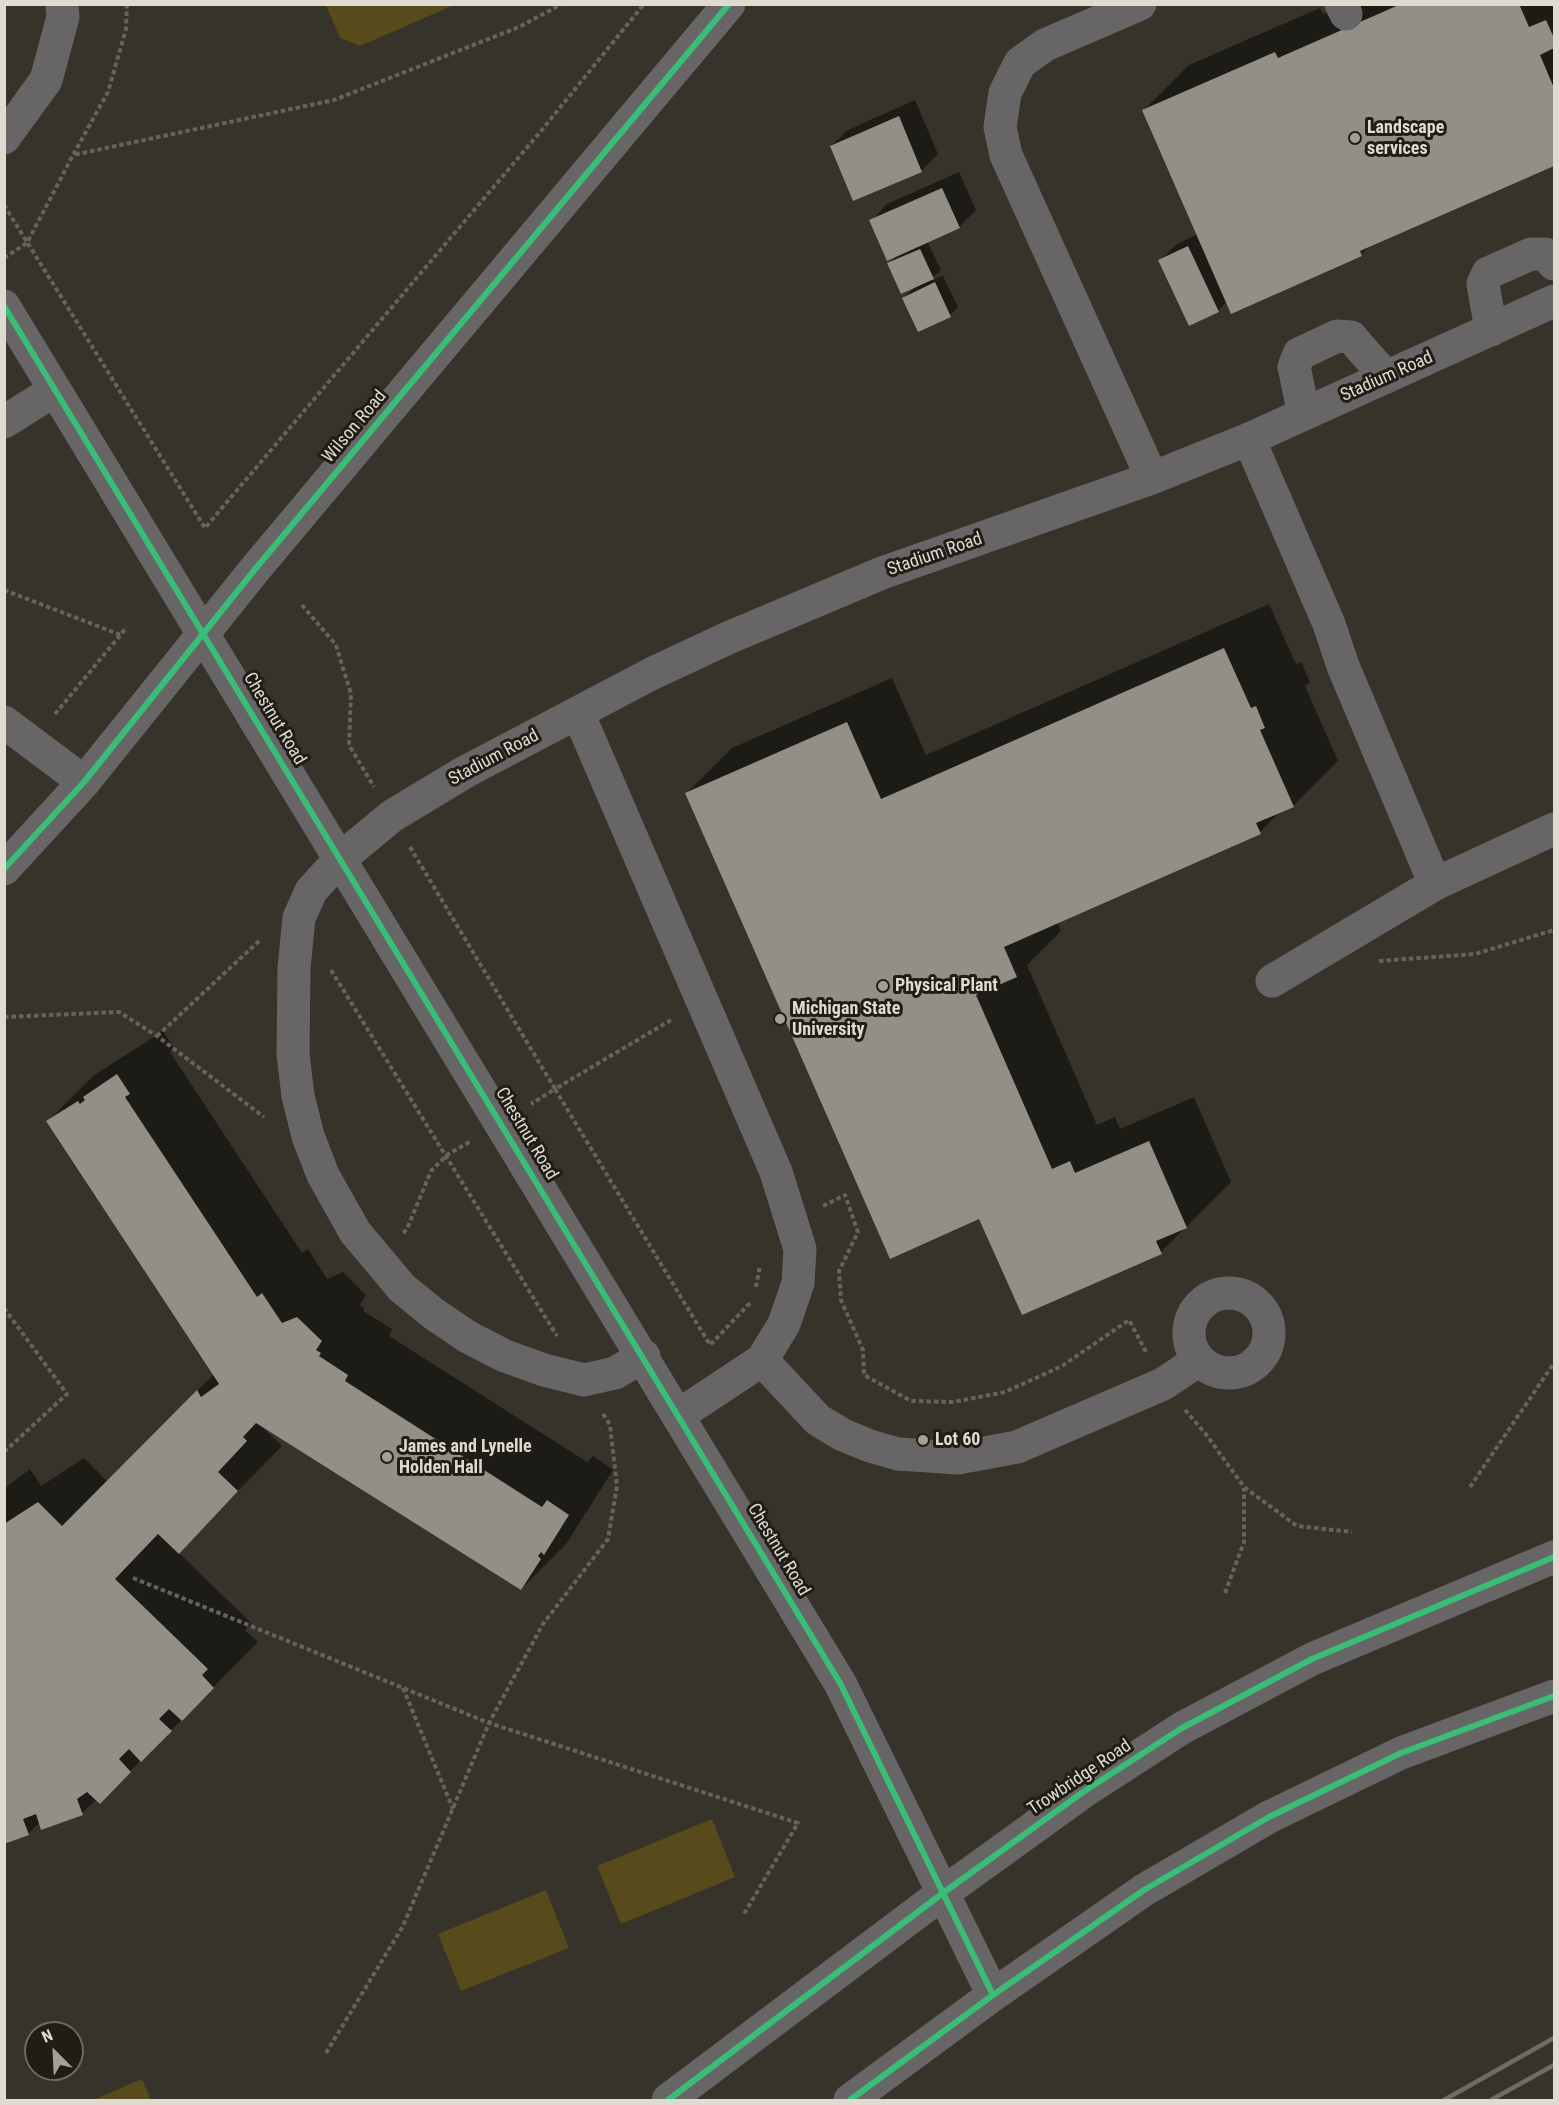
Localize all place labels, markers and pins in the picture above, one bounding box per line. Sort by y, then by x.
place label: Landscape services [1367,117,1444,160]
marker: Landscape services [1348,131,1362,145]
place label: Physical Plant [895,975,998,997]
marker: Physical Plant [876,979,890,993]
place label: Michigan State University [792,998,900,1040]
marker: Michigan State University [773,1012,787,1026]
place label: Lot 60 [935,1429,980,1451]
marker: Lot 60 [916,1433,930,1447]
place label: James and Lynelle Holden Hall [399,1436,532,1478]
marker: James and Lynelle Holden Hall [380,1450,394,1464]

